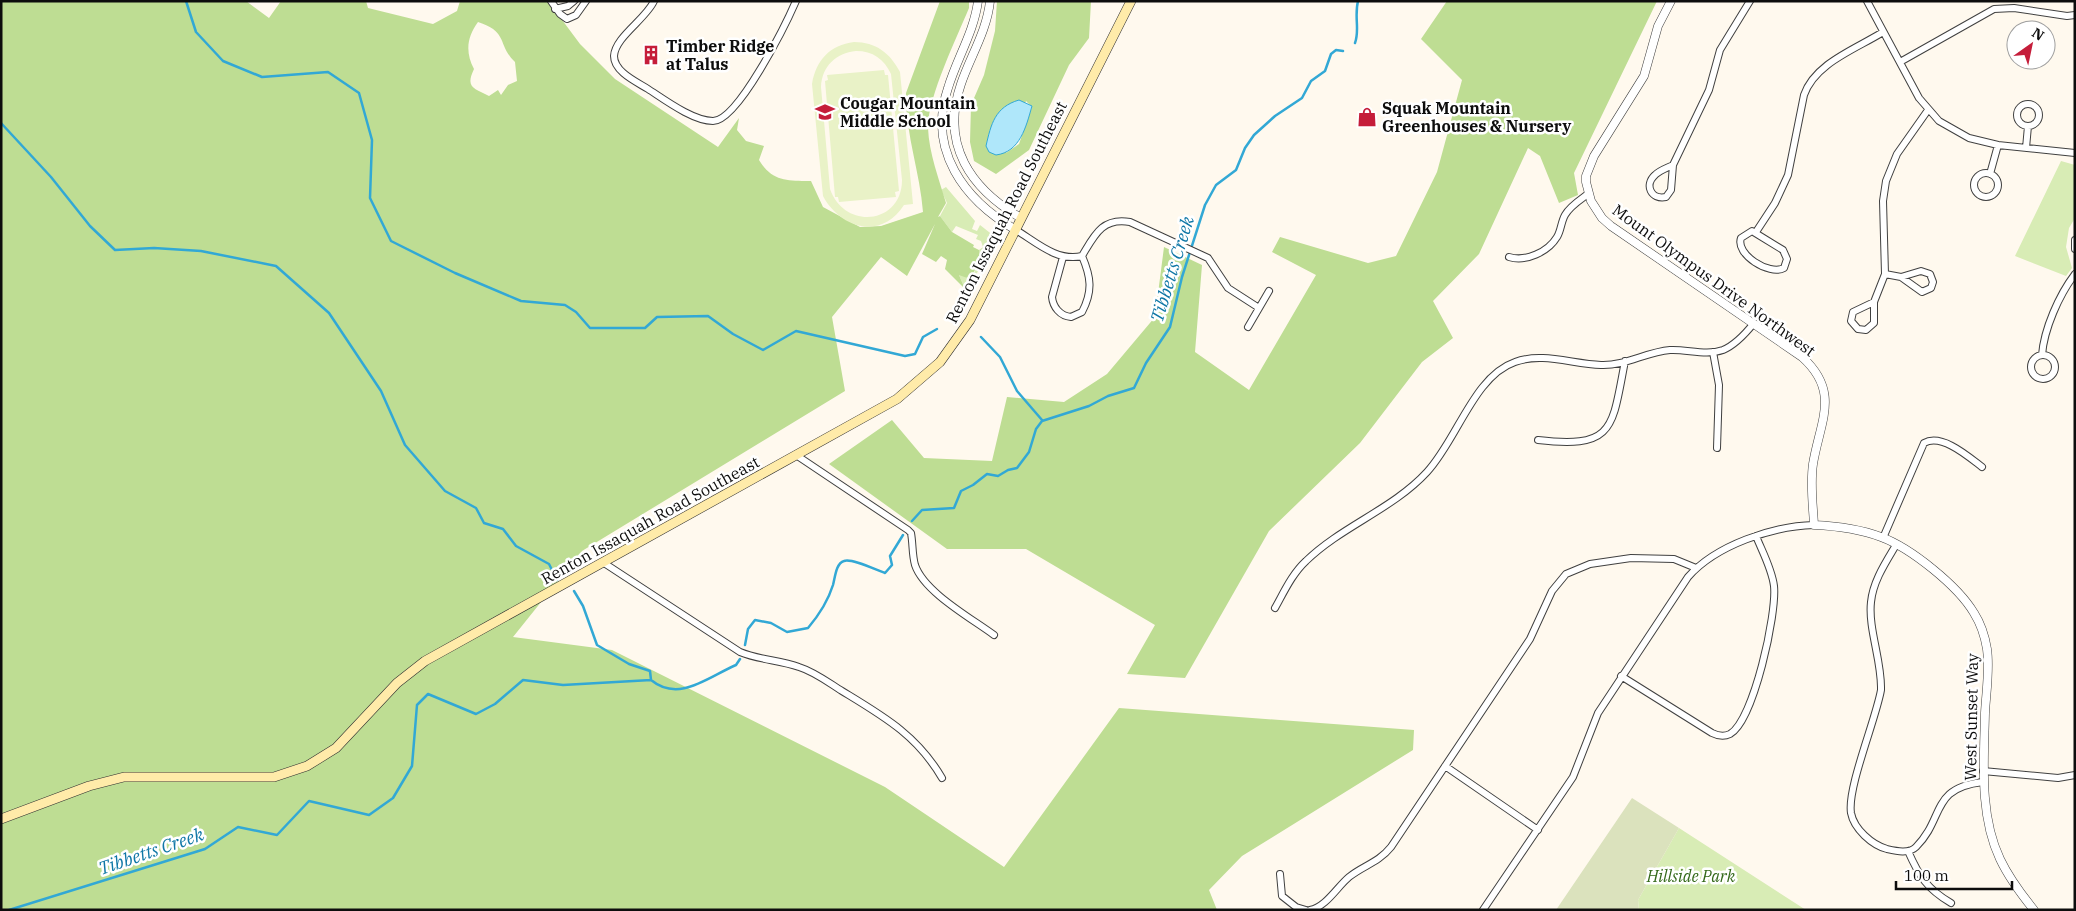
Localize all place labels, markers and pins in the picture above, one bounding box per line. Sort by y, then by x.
place label: Timber Ridge at Talus [666,36,774,74]
building icon: Timber Ridge at Talus [640,44,662,66]
place label: Cougar Mountain Middle School [840,93,976,131]
place label: Squak Mountain Greenhouses & Nursery [1382,98,1572,136]
school or university icon: Cougar Mountain Middle School [814,101,836,123]
shop icon: Squak Mountain Greenhouses & Nursery [1356,106,1378,128]

